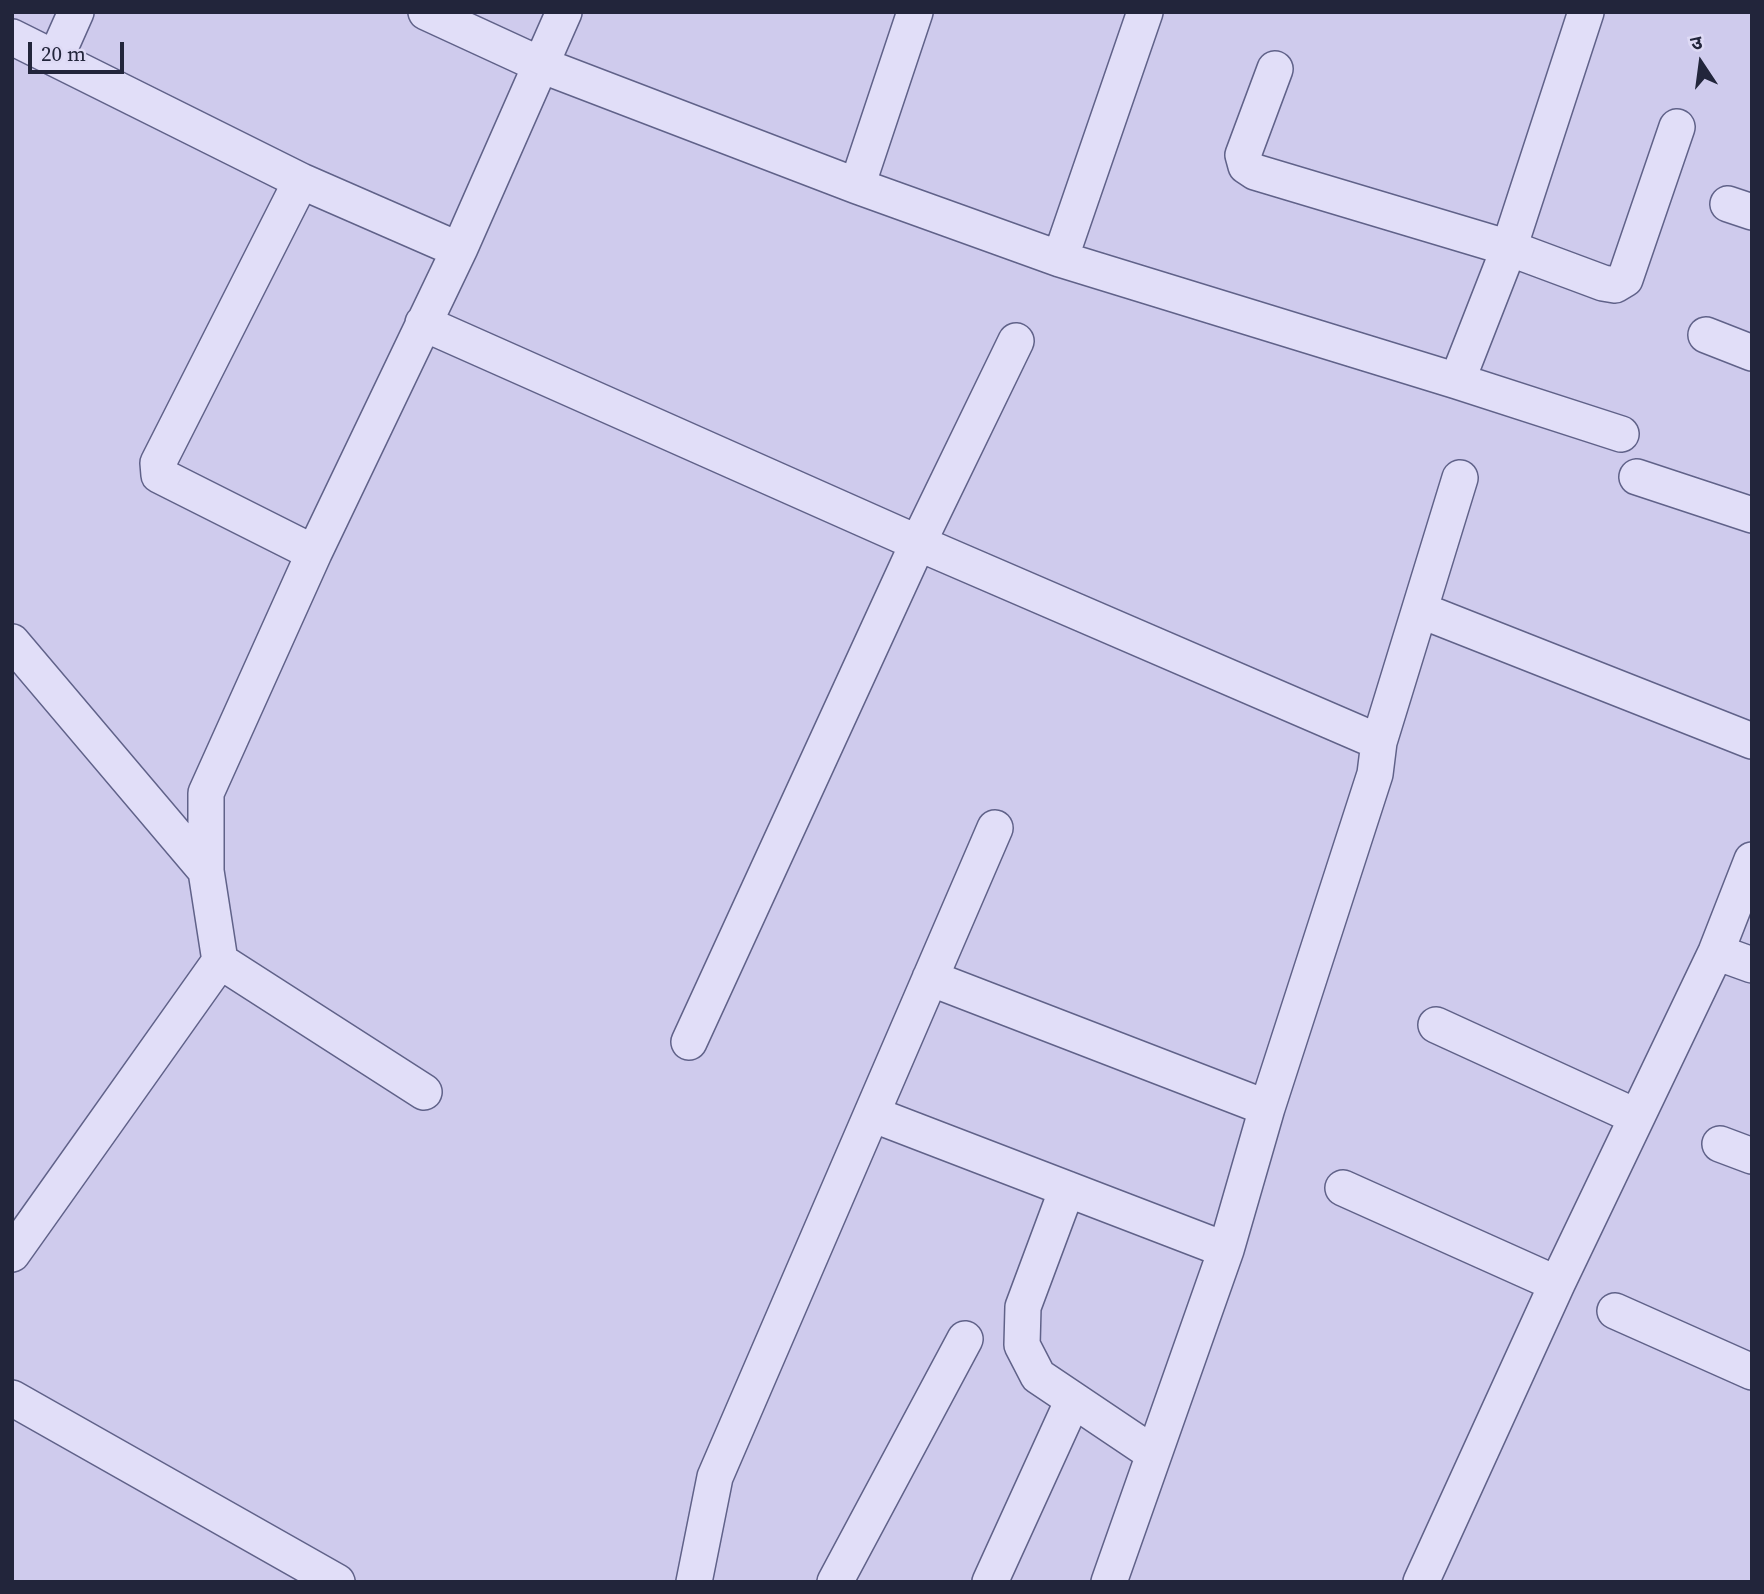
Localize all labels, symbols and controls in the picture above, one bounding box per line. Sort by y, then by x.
scale bar [32,28,128,72]
north arrow [1666,28,1736,98]
text: उ [1688,29,1705,56]
text: 20 m [41,39,86,68]

